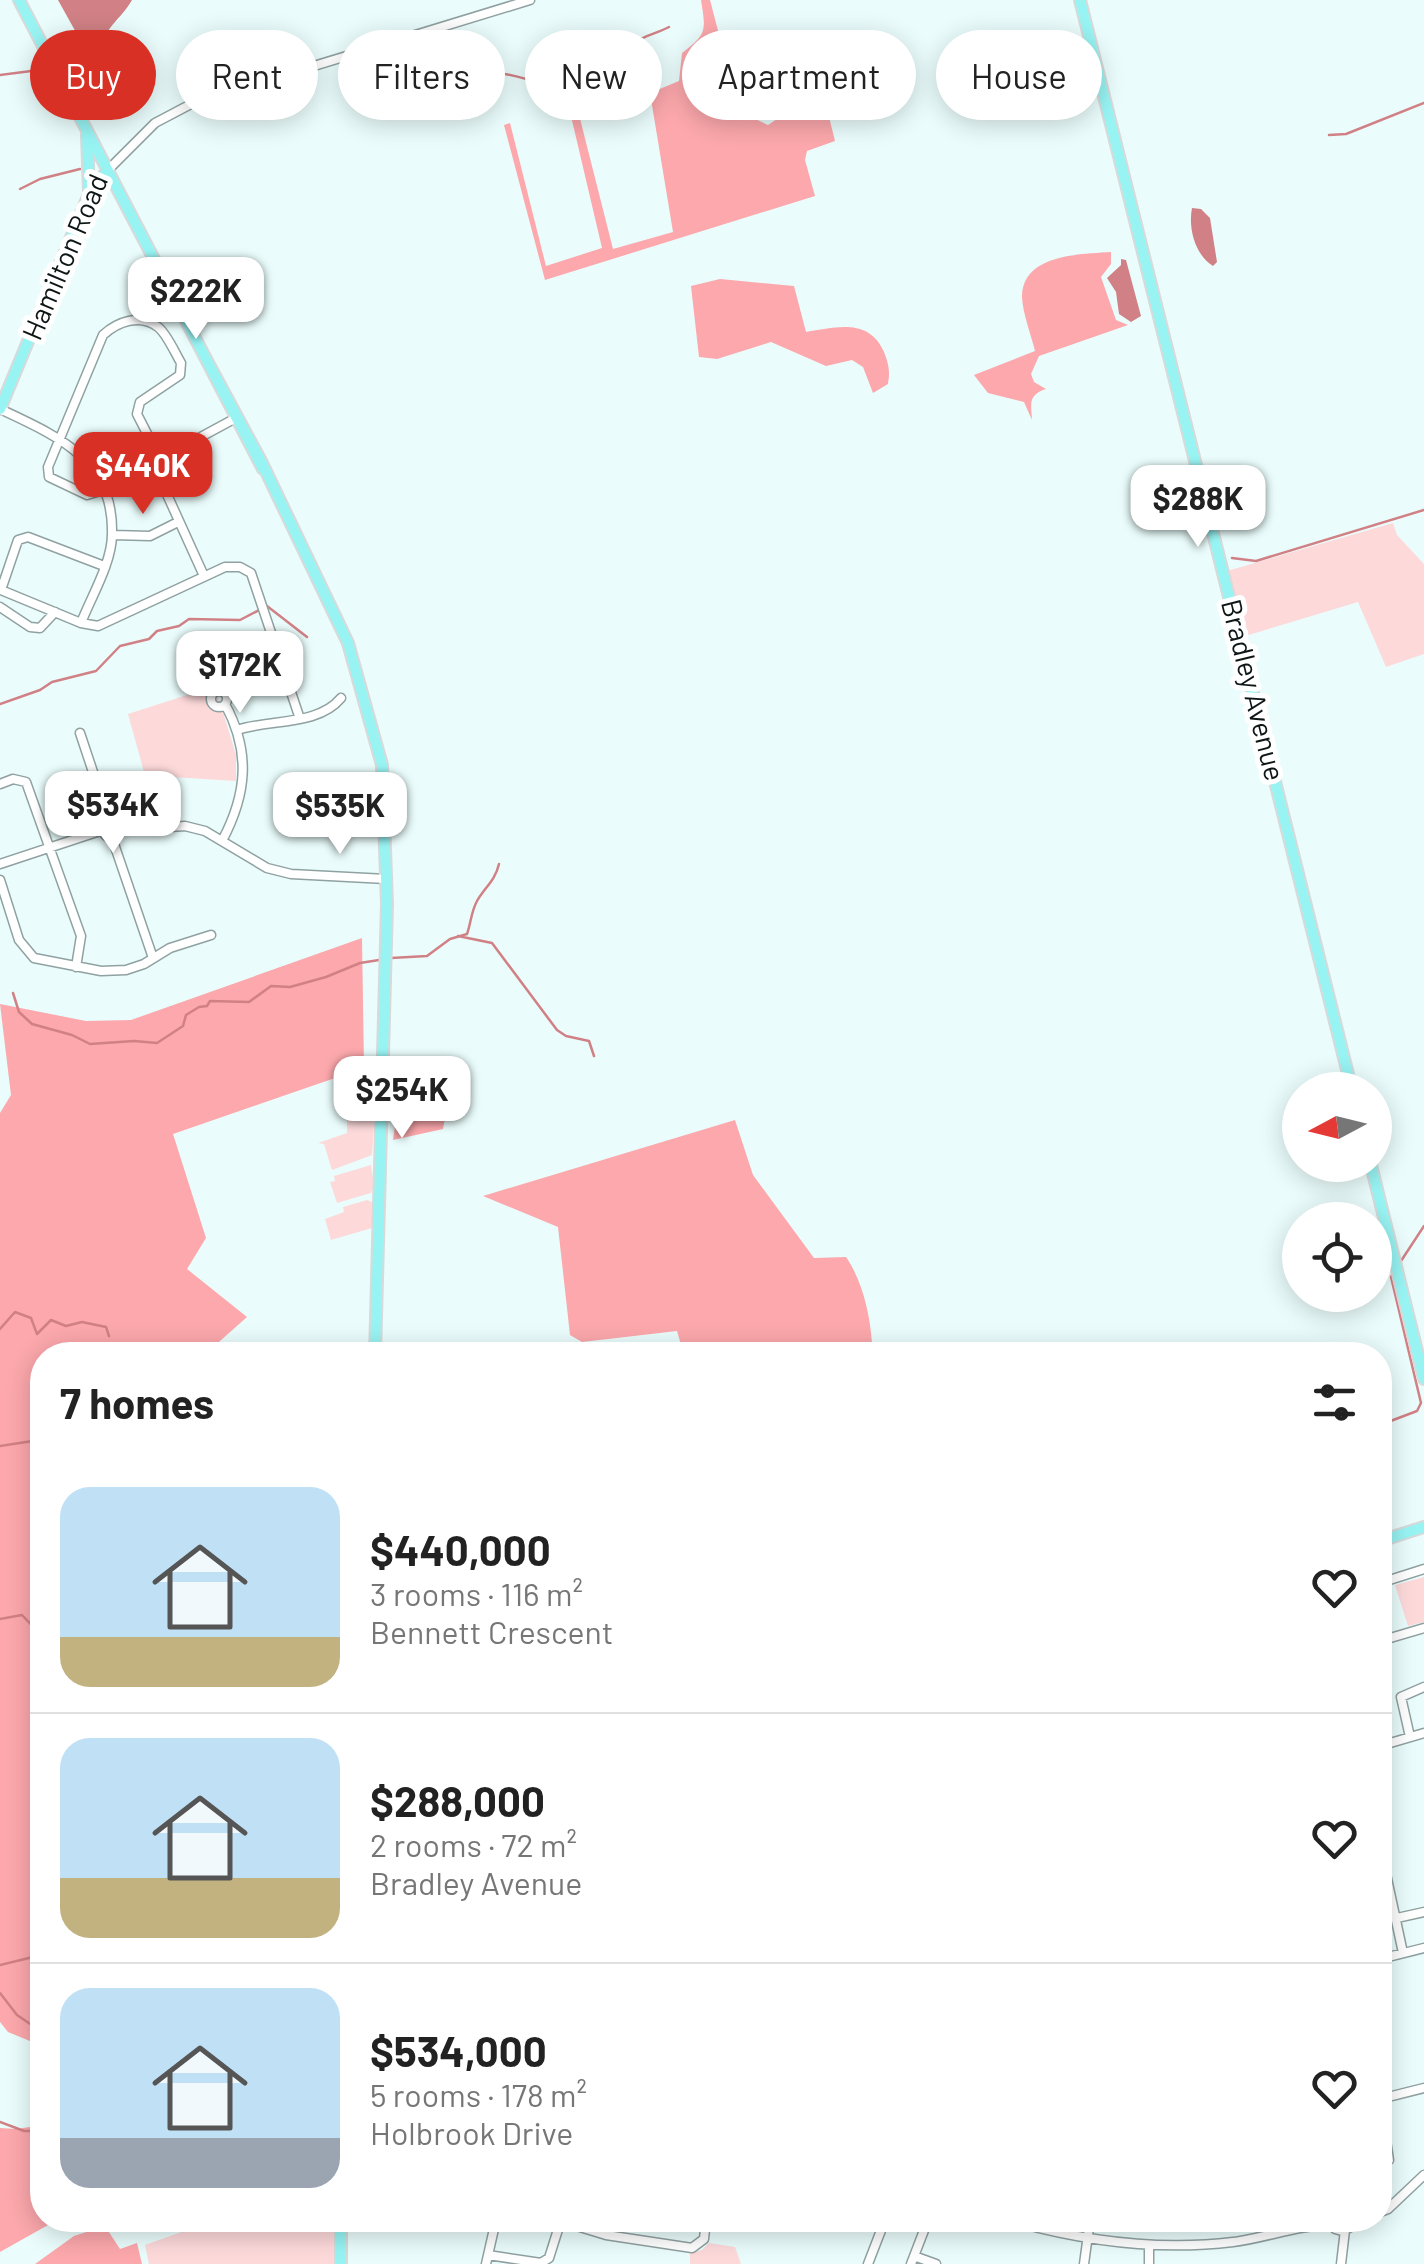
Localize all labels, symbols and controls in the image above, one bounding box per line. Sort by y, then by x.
chip: Buy [30,30,156,120]
chip: Rent [176,30,318,120]
chip: Filters [338,30,505,120]
chip: New [525,30,662,120]
chip: Apartment [682,30,916,120]
chip: House [936,30,1102,120]
street label: Hamilton Road [14,169,114,345]
pin: $222K [126,257,266,342]
text: $222K [150,270,242,308]
pin: $440K [73,432,213,517]
text: $440K [95,445,191,483]
pin: $288K [1128,465,1268,550]
text: $288K [1153,478,1243,516]
street label: Bradley Avenue [1215,596,1293,784]
pin: $172K [170,631,310,716]
text: $172K [198,644,282,682]
pin: $534K [43,771,183,856]
pin: $535K [270,772,410,857]
text: $534K [67,784,159,822]
text: $535K [295,785,385,823]
pin: $254K [332,1056,472,1141]
text: $254K [356,1069,448,1107]
north arrow [1282,1072,1392,1182]
map controls [1282,1072,1392,1312]
button: locate [1282,1202,1392,1312]
icon: filters [1307,1375,1362,1430]
text: 7 homes [60,1377,214,1427]
text: $440,000 [370,1524,551,1574]
icon: home [140,1527,260,1647]
icon: heart [1307,1560,1362,1615]
text: 3 rooms · 116 m² [370,1574,583,1612]
text: Bennett Crescent [370,1612,614,1650]
text: $288,000 [370,1775,545,1825]
icon: home [140,1778,260,1898]
icon: heart [1307,1811,1362,1866]
text: 2 rooms · 72 m² [370,1825,577,1863]
text: Bradley Avenue [370,1863,582,1901]
text: $534,000 [370,2025,547,2075]
icon: home [140,2028,260,2148]
icon: heart [1307,2061,1362,2116]
text: 5 rooms · 178 m² [370,2075,587,2113]
text: Holbrook Drive [370,2113,573,2151]

